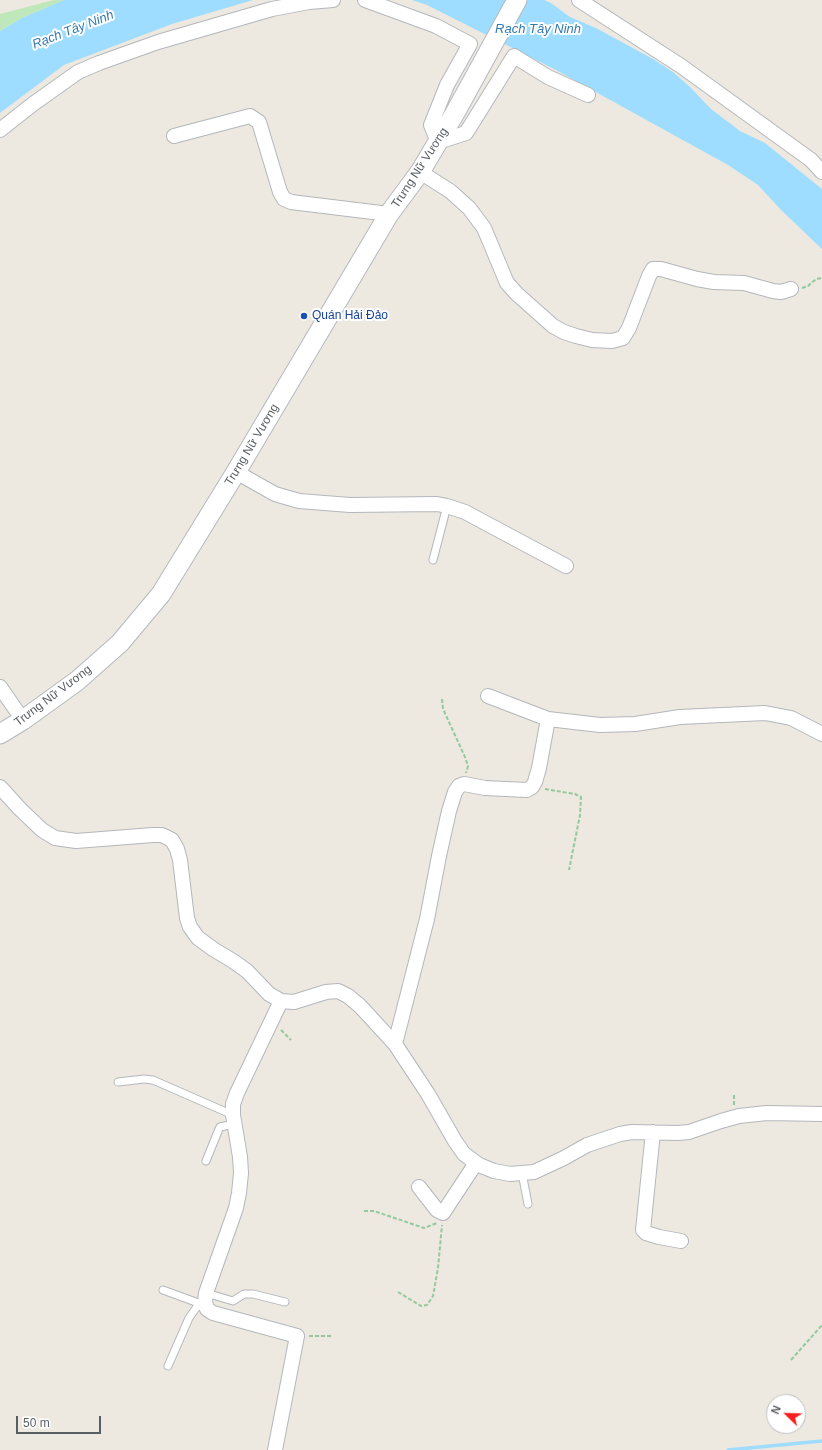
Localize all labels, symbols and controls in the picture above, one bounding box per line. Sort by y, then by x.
water label: Rạch Tây Ninh [30,7,116,53]
water label: Rạch Tây Ninh [495,21,581,37]
street label: Trưng Nữ Vương [389,125,451,211]
place label: Quán Hải Đảo [312,309,388,323]
marker: Quán Hải Đảo [299,311,309,321]
street label: Trưng Nữ Vương [222,401,282,489]
street label: Trưng Nữ Vương [12,662,94,730]
north arrow [766,1394,806,1434]
text: N [769,1404,783,1416]
scale bar [18,1408,103,1434]
text: 50 m [23,1416,50,1430]

